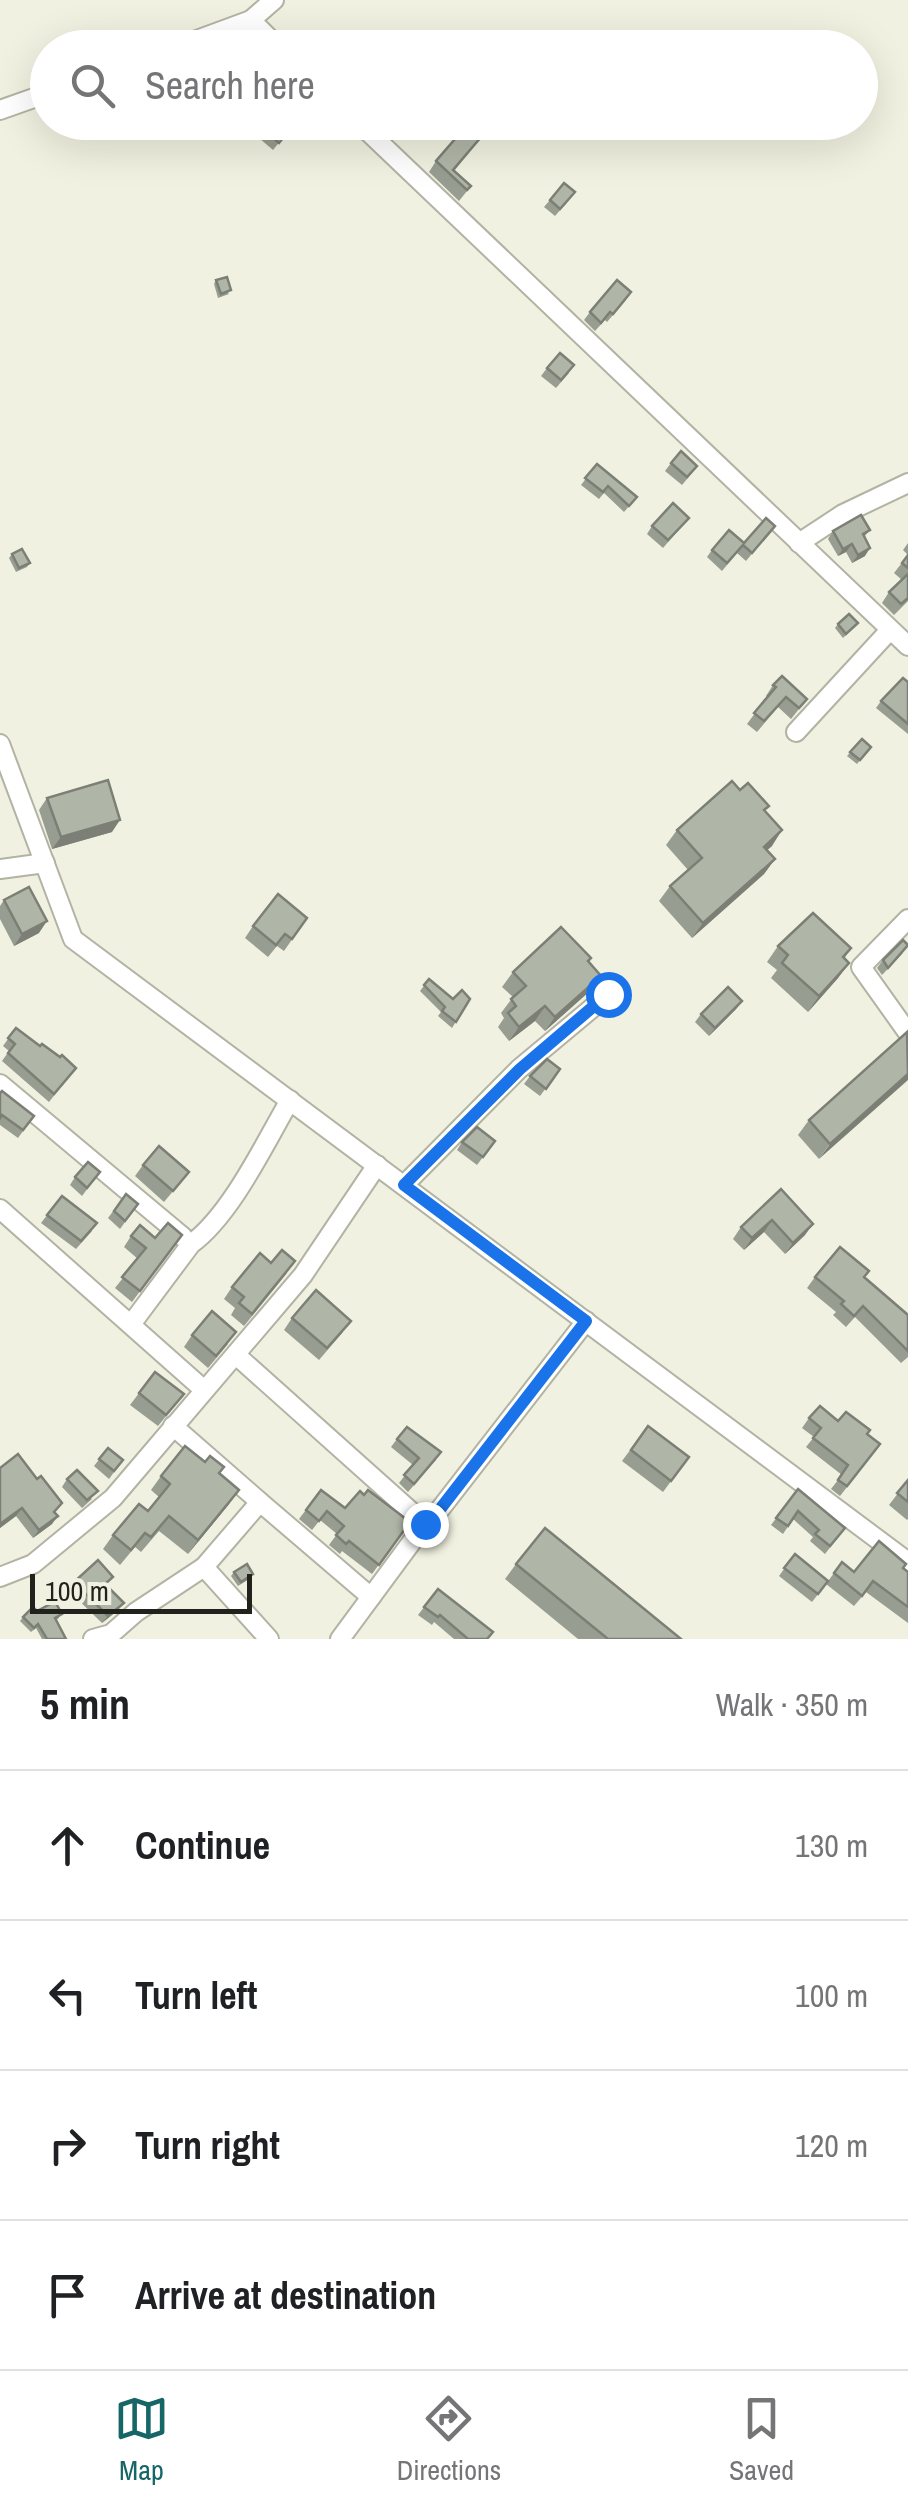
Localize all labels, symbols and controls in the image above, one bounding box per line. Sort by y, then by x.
search box [30,30,878,140]
icon: search [65,58,120,113]
text: Search here [145,60,315,111]
route start [586,972,632,1018]
route end [403,1502,449,1548]
scale bar [30,1569,252,1614]
text: 100 m [45,1572,109,1610]
text: 5 min [40,1676,130,1732]
text: Walk · 350 m [716,1683,868,1726]
icon: ahead [40,1818,95,1873]
text: Continue [135,1820,270,1871]
text: 130 m [795,1824,868,1867]
icon: left [40,1968,95,2023]
text: Turn left [135,1970,257,2021]
text: 100 m [795,1974,868,2017]
icon: right [40,2118,95,2173]
text: Turn right [135,2120,280,2171]
text: 120 m [795,2124,868,2167]
icon: arrive [40,2268,95,2323]
text: Arrive at destination [135,2270,436,2321]
tab: Map [114,2391,169,2489]
tab: Directions [397,2391,501,2489]
tab: Saved [729,2391,794,2489]

